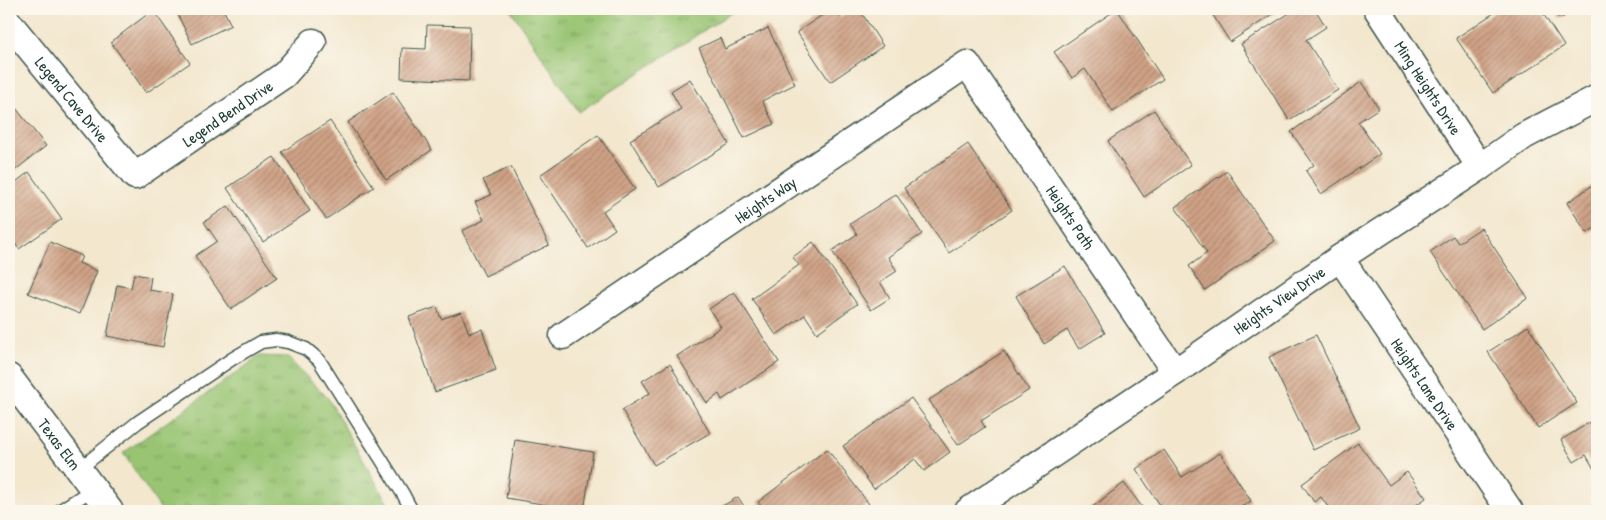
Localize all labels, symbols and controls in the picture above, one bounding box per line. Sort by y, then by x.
street label: Ming Heights Drive [1390,36,1467,140]
street label: Legend Cave Drive [30,52,114,147]
street label: Legend Bend Drive [178,74,278,152]
street label: Heights Way [730,171,801,228]
street label: Heights Path [1041,181,1100,254]
street label: Heights View Drive [1229,260,1330,339]
street label: Heights Lane Drive [1386,334,1464,435]
street label: Texas Elm [33,414,86,475]

